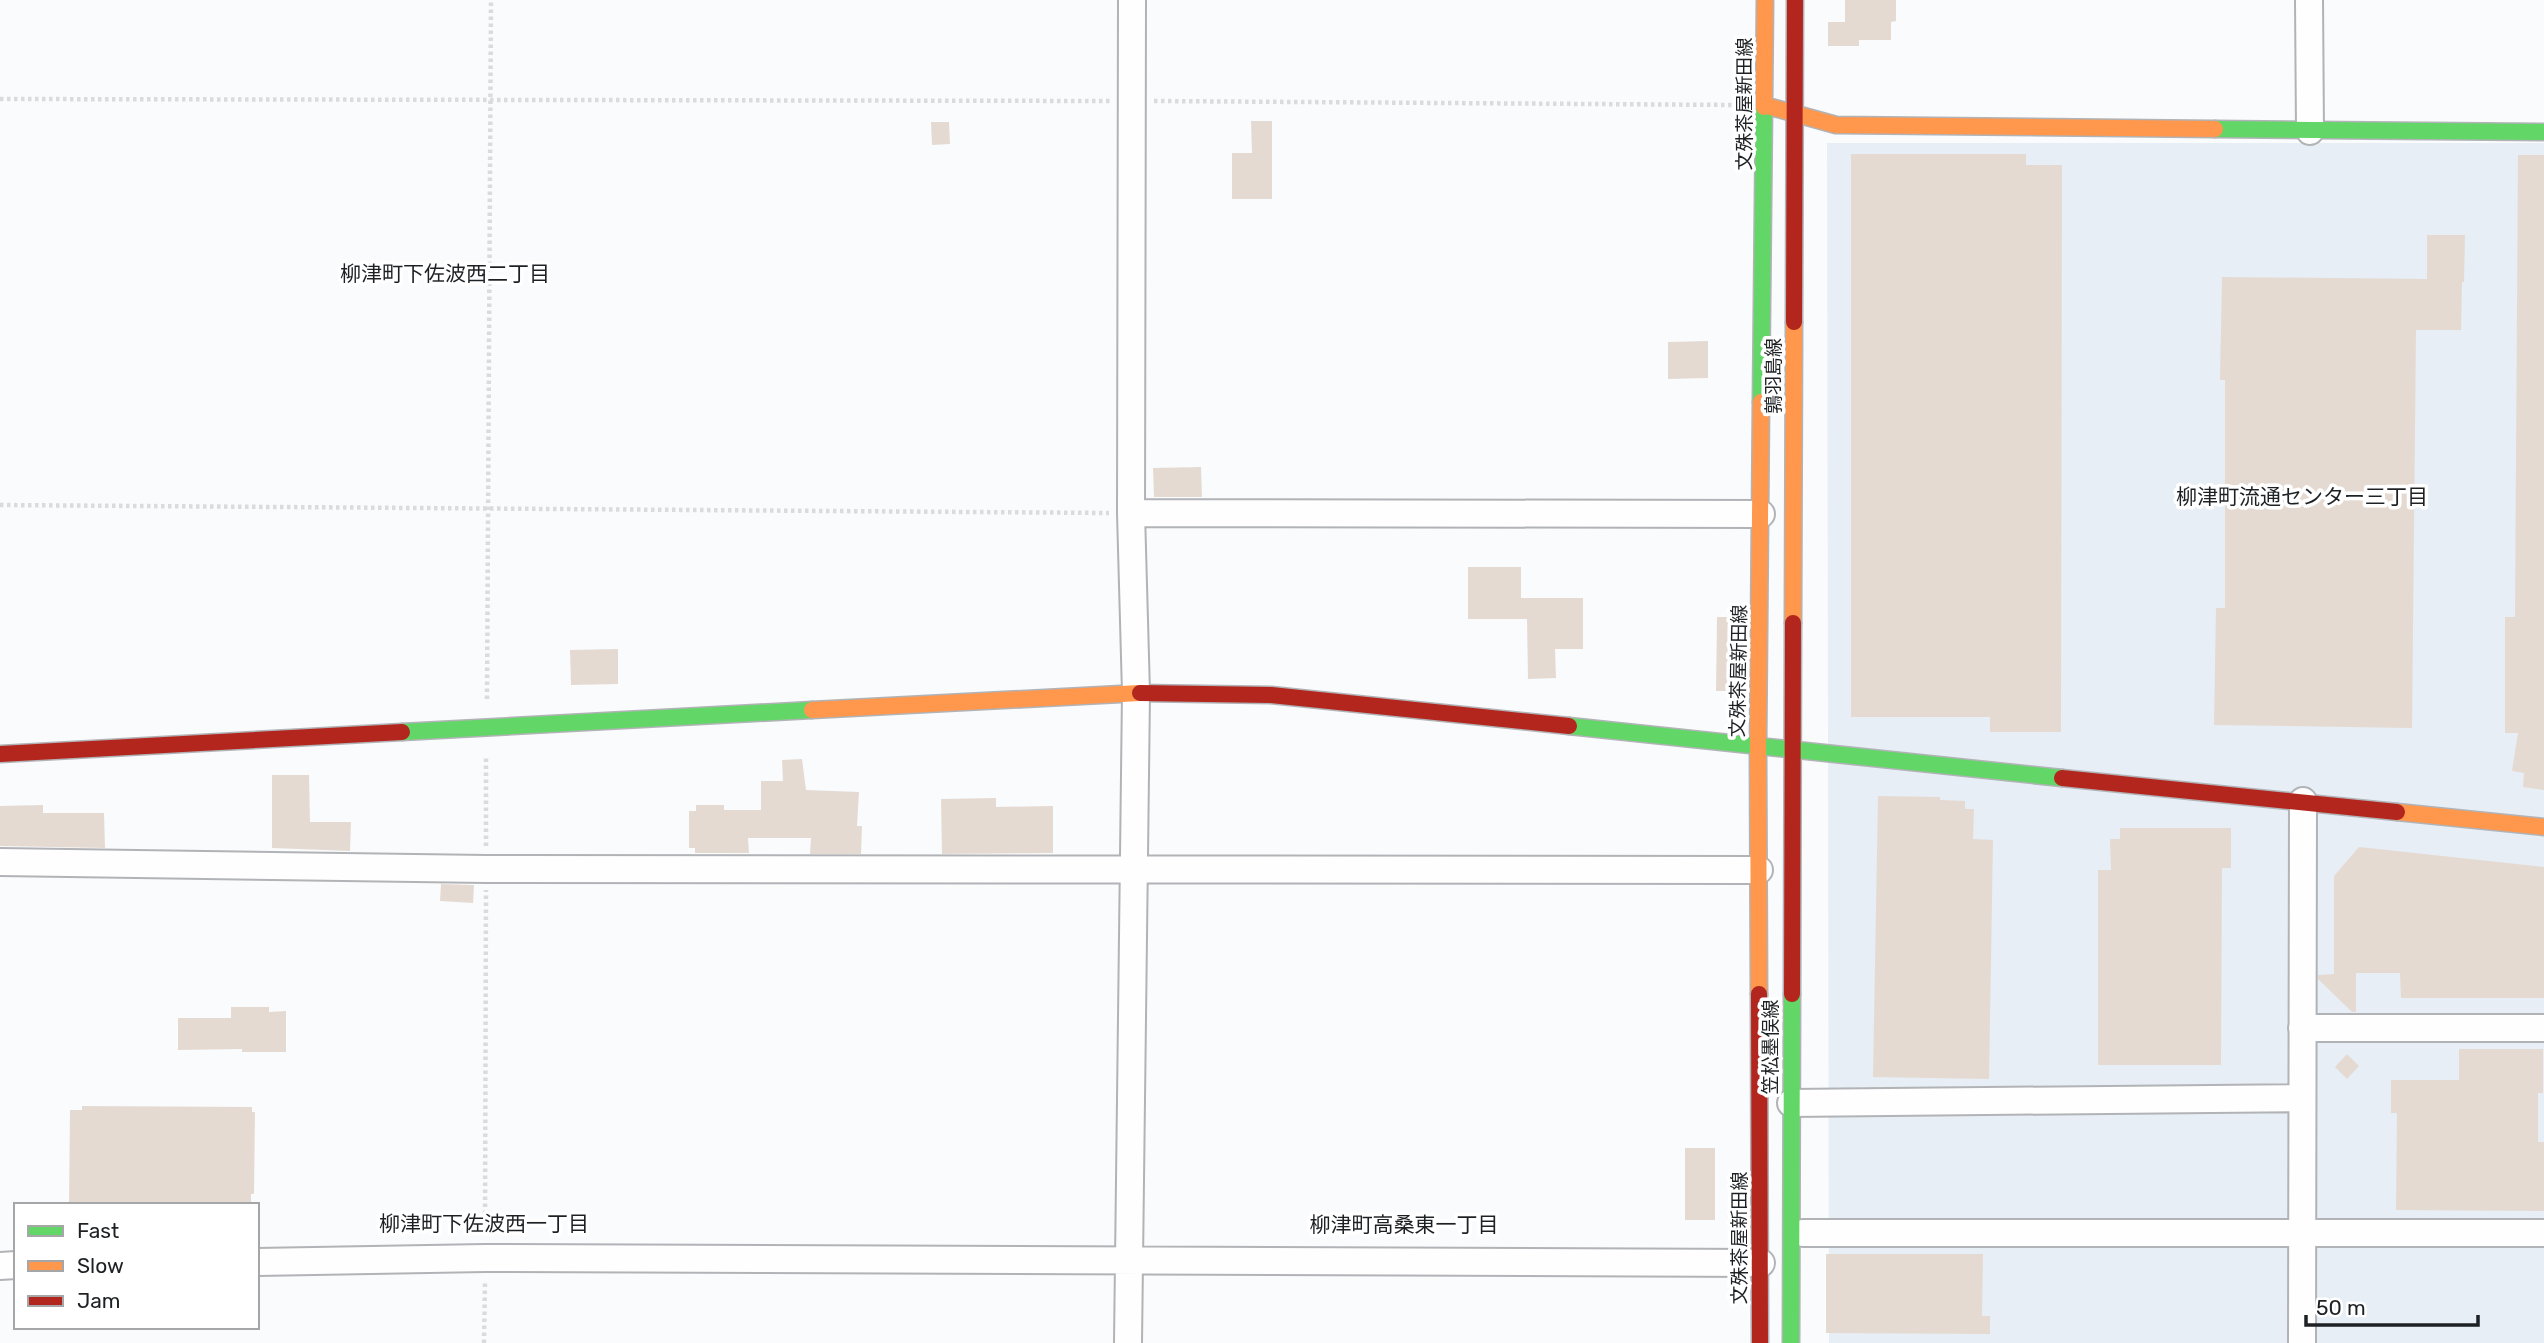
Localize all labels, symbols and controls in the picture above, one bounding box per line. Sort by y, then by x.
street label: 文殊茶屋新田線 [1733,37,1756,171]
district label: 柳津町下佐波西二丁目 [340,261,550,286]
street label: 鶉羽島線 [1762,338,1785,414]
district label: 柳津町流通センター三丁目 [2176,484,2428,509]
street label: 文殊茶屋新田線 [1726,604,1751,738]
street label: 笠松墨俣線 [1759,999,1782,1095]
street label: 文殊茶屋新田線 [1728,1171,1751,1305]
legend [14,1203,259,1329]
district label: 柳津町下佐波西一丁目 [379,1211,589,1236]
district label: 柳津町高桑東一丁目 [1310,1212,1499,1237]
text: Fast [77,1218,119,1243]
text: Slow [77,1253,124,1278]
scale bar [2306,1284,2478,1328]
text: Jam [77,1288,121,1313]
text: 50 m [2316,1295,2366,1320]

